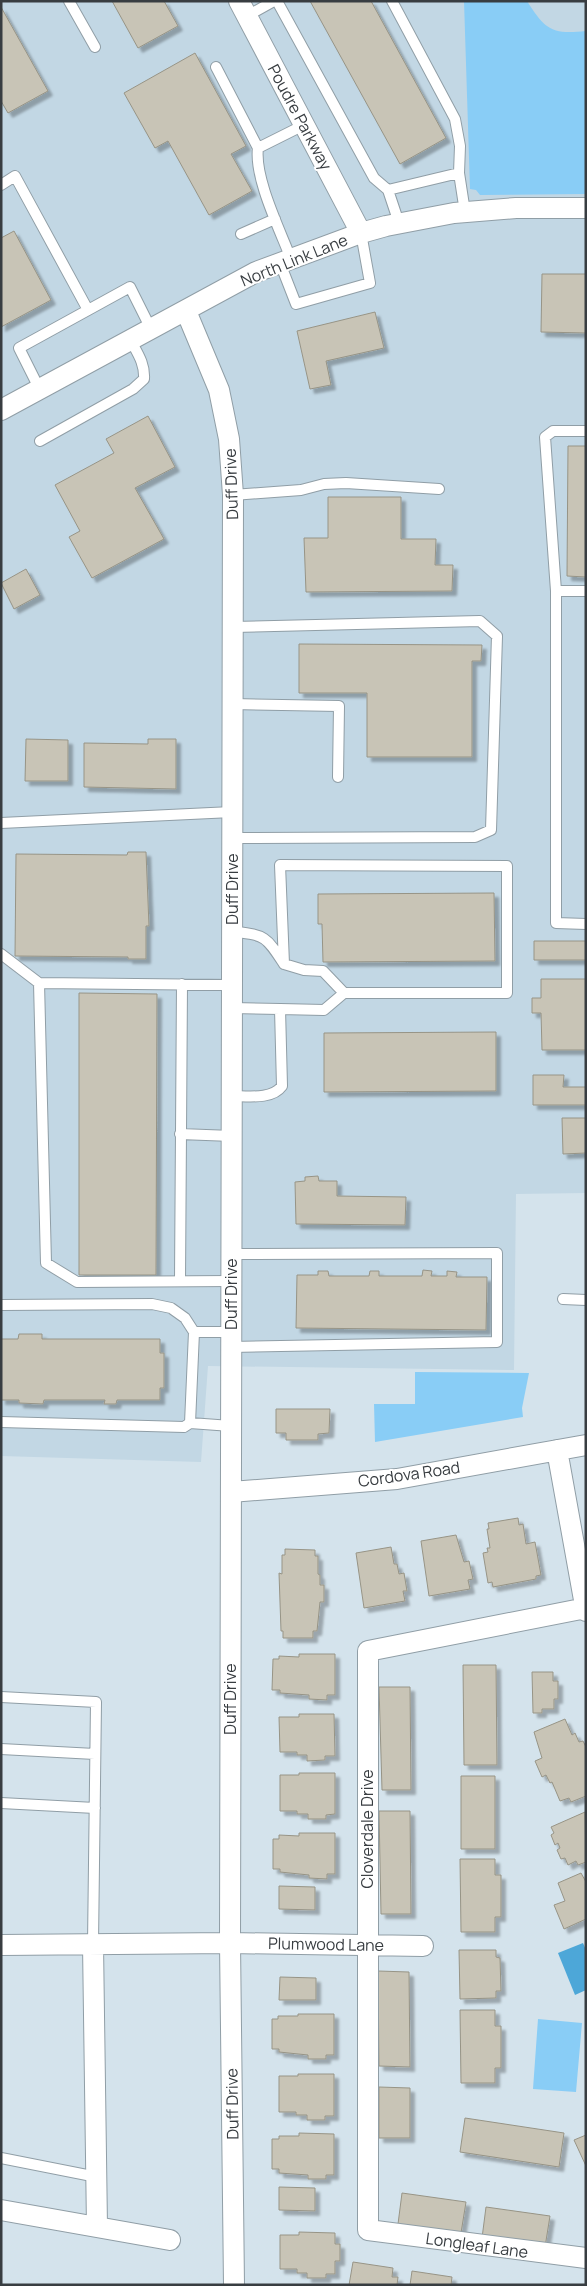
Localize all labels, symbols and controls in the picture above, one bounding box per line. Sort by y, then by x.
street label: Poudre Parkway [263,60,337,174]
street label: North Link Lane [237,229,351,291]
street label: Duff Drive [219,448,243,520]
street label: Duff Drive [221,853,243,925]
street label: Duff Drive [220,1258,242,1330]
street label: Cordova Road [357,1456,461,1492]
street label: Duff Drive [219,1663,241,1735]
street label: Cloverdale Drive [356,1769,378,1889]
street label: Plumwood Lane [268,1932,384,1956]
street label: Duff Drive [220,2068,244,2140]
street label: Longleaf Lane [424,2227,530,2263]

